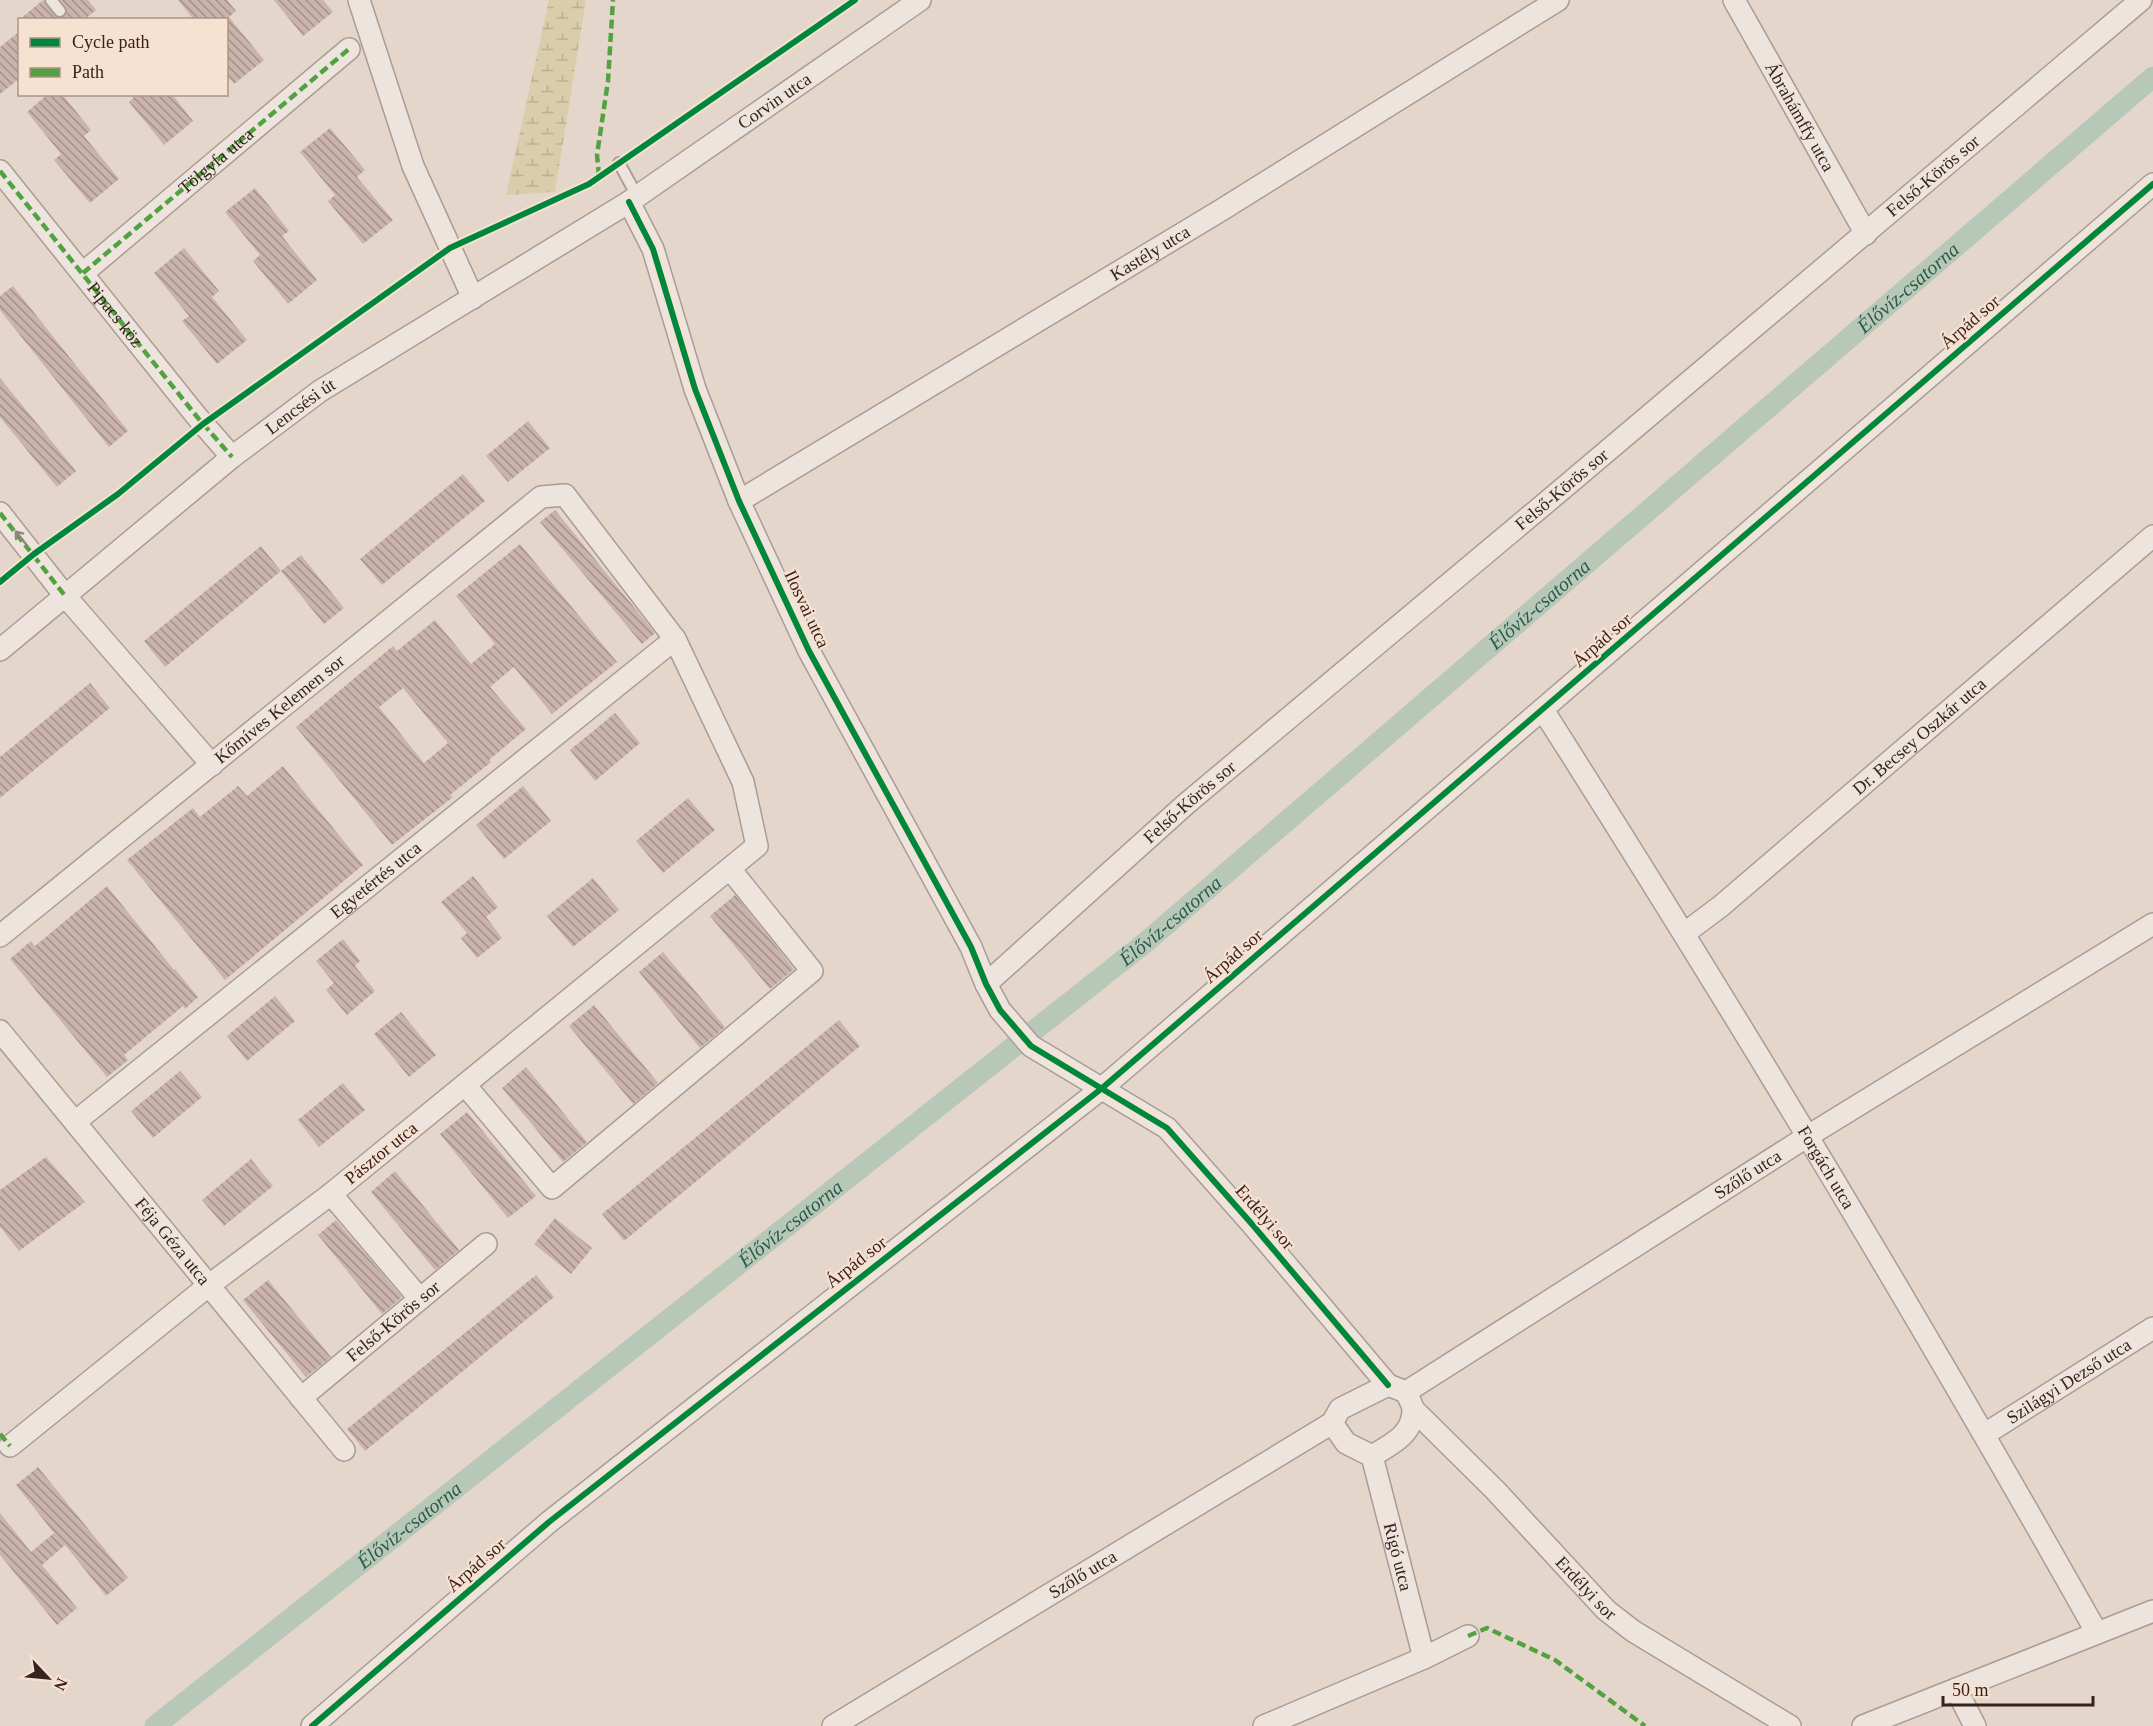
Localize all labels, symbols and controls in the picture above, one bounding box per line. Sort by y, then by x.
legend [18,18,228,96]
text: Cycle path [72,32,149,52]
street label: Ábrahámffy utca [1761,58,1839,175]
text: Path [72,62,104,82]
street label: Corvin utca [734,69,815,133]
street label: Tölgyfa utca [175,124,258,198]
street label: Felső-Körös sor [1882,131,1983,221]
street label: Kastély utca [1106,221,1194,285]
water label: Élővíz-csatorna [1852,238,1963,338]
street label: Pipacs köz [83,278,147,351]
street label: Árpád sor [1936,290,2004,353]
street label: Lencsési út [262,374,339,438]
street label: Felső-Körös sor [1511,445,1612,534]
one-way arrow [14,530,27,546]
water label: Élővíz-csatorna [1483,555,1594,655]
street label: Ilosvai utca [780,567,834,651]
street label: Árpád sor [1568,608,1636,671]
street label: Kőmíves Kelemen sor [211,651,348,768]
street label: Dr. Becsey Oszkár utca [1849,674,1990,799]
street label: Felső-Körös sor [1139,757,1240,847]
street label: Egyetértés utca [326,837,425,922]
water label: Élővíz-csatorna [1114,871,1226,970]
street label: Árpád sor [1199,924,1267,987]
street label: Pásztor utca [341,1118,421,1188]
street label: Forgách utca [1794,1122,1859,1213]
street label: Szőlő utca [1710,1146,1785,1203]
water label: Élővíz-csatorna [733,1175,847,1272]
street label: Erdélyi sor [1231,1180,1299,1254]
street label: Féja Géza utca [131,1194,214,1289]
street label: Árpád sor [821,1231,890,1292]
street label: Felső-Körös sor [342,1277,444,1366]
street label: Szilágyi Dezső utca [2003,1335,2135,1428]
water label: Élővíz-csatorna [352,1477,466,1574]
street label: Rigó utca [1380,1521,1416,1593]
street label: Árpád sor [442,1533,510,1596]
street label: Szőlő utca [1045,1546,1120,1603]
street label: Erdélyi sor [1551,1552,1620,1624]
north arrow [18,1648,78,1708]
scale bar [1943,1669,2093,1707]
text: N [51,1675,71,1694]
text: 50 m [1952,1680,1989,1700]

